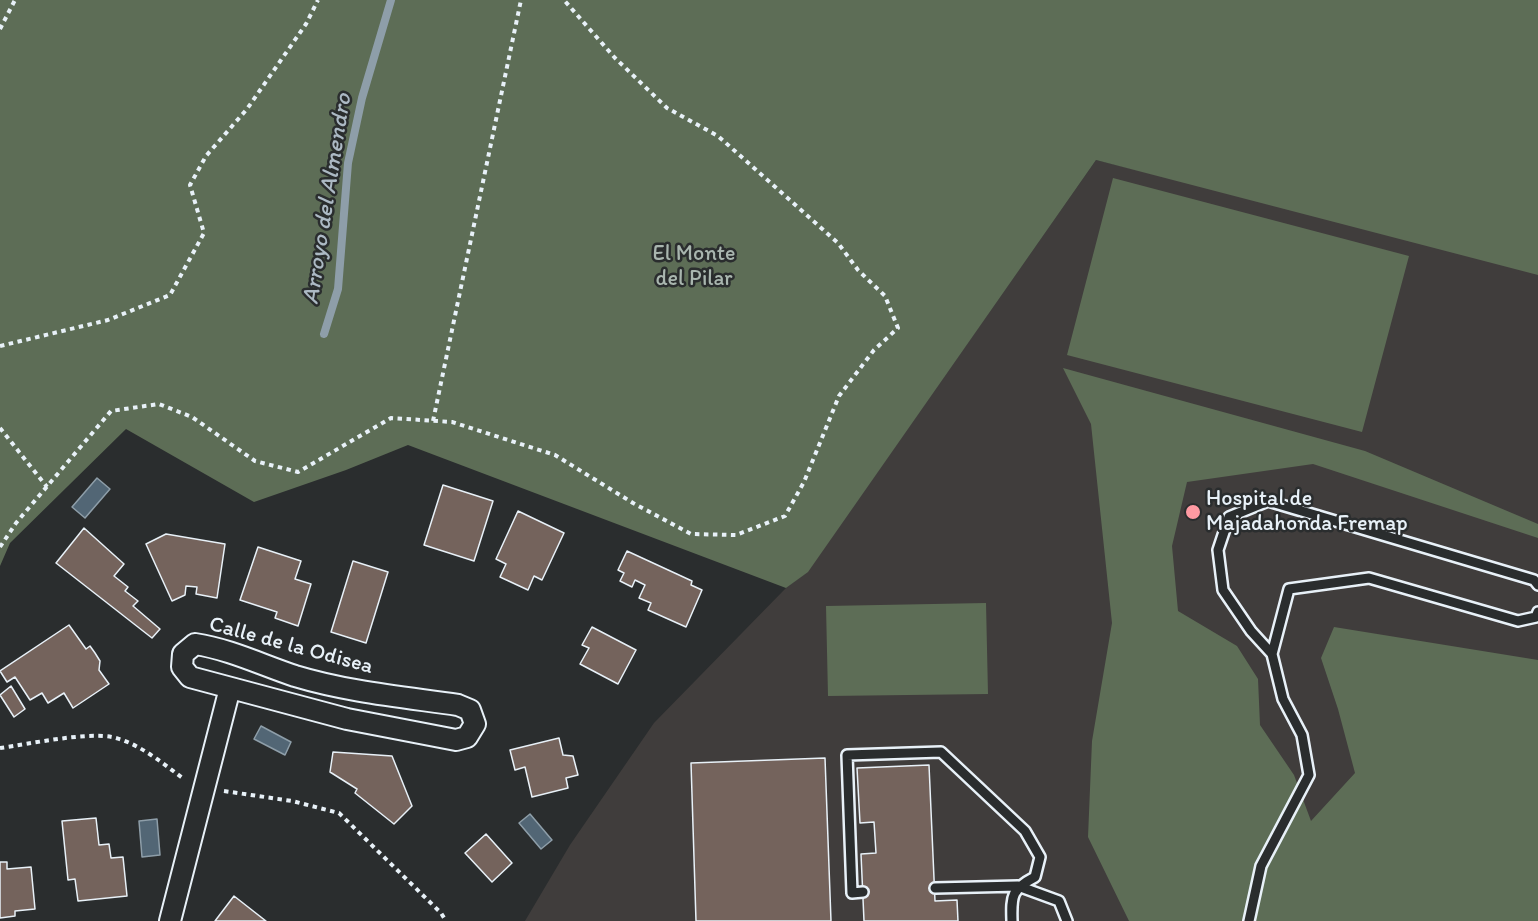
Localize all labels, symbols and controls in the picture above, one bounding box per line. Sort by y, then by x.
water label: Arroyo del Almendro [297,92,359,306]
park label: El Monte del Pilar [653,241,735,292]
place label: Hospital de Majadahonda Fremap [1206,486,1408,538]
marker: Hospital de Majadahonda Fremap [1184,503,1202,521]
street label: Calle de la Odisea [206,611,376,681]

